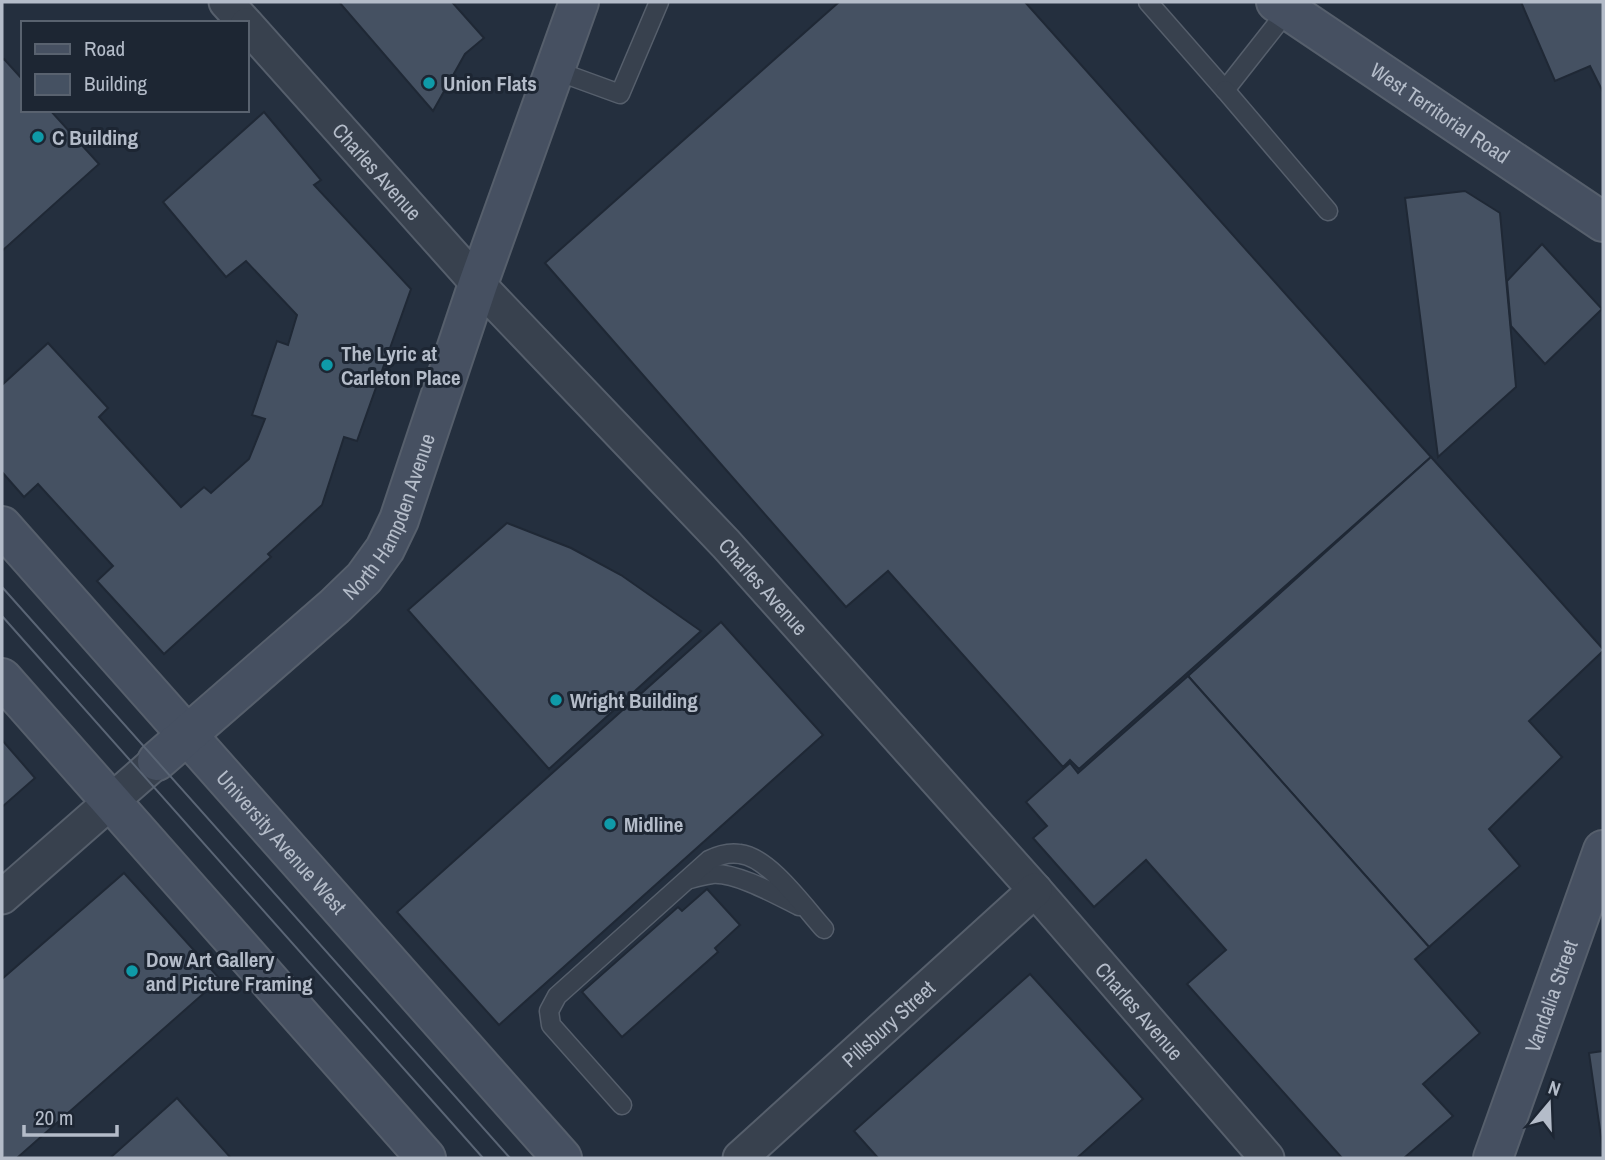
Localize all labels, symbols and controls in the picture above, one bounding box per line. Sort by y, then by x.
legend [21,21,248,112]
text: Road [84,34,125,63]
street label: West Territorial Road [1365,55,1516,170]
text: Building [84,69,148,98]
place label: Union Flats [443,69,537,98]
marker: Union Flats [421,75,437,91]
street label: Charles Avenue [326,116,429,226]
place label: C Building [52,123,139,152]
marker: C Building [30,129,46,145]
place label: The Lyric at Carleton Place [341,339,461,392]
marker: The Lyric at Carleton Place [319,357,335,373]
street label: North Hampden Avenue [336,430,441,606]
street label: Charles Avenue [713,531,815,641]
place label: Wright Building [570,686,698,715]
marker: Wright Building [548,692,564,708]
street label: University Avenue West [210,764,354,920]
place label: Midline [624,810,683,839]
marker: Midline [602,816,618,832]
street label: Vandalia Street [1517,936,1584,1056]
place label: Dow Art Gallery and Picture Framing [146,945,313,998]
street label: Charles Avenue [1089,955,1190,1066]
marker: Dow Art Gallery and Picture Framing [124,963,140,979]
street label: Pillsbury Street [835,973,941,1074]
north arrow [1514,1069,1584,1139]
text: N [1545,1074,1564,1102]
scale bar [24,1094,117,1138]
text: 20 m [35,1103,73,1132]

